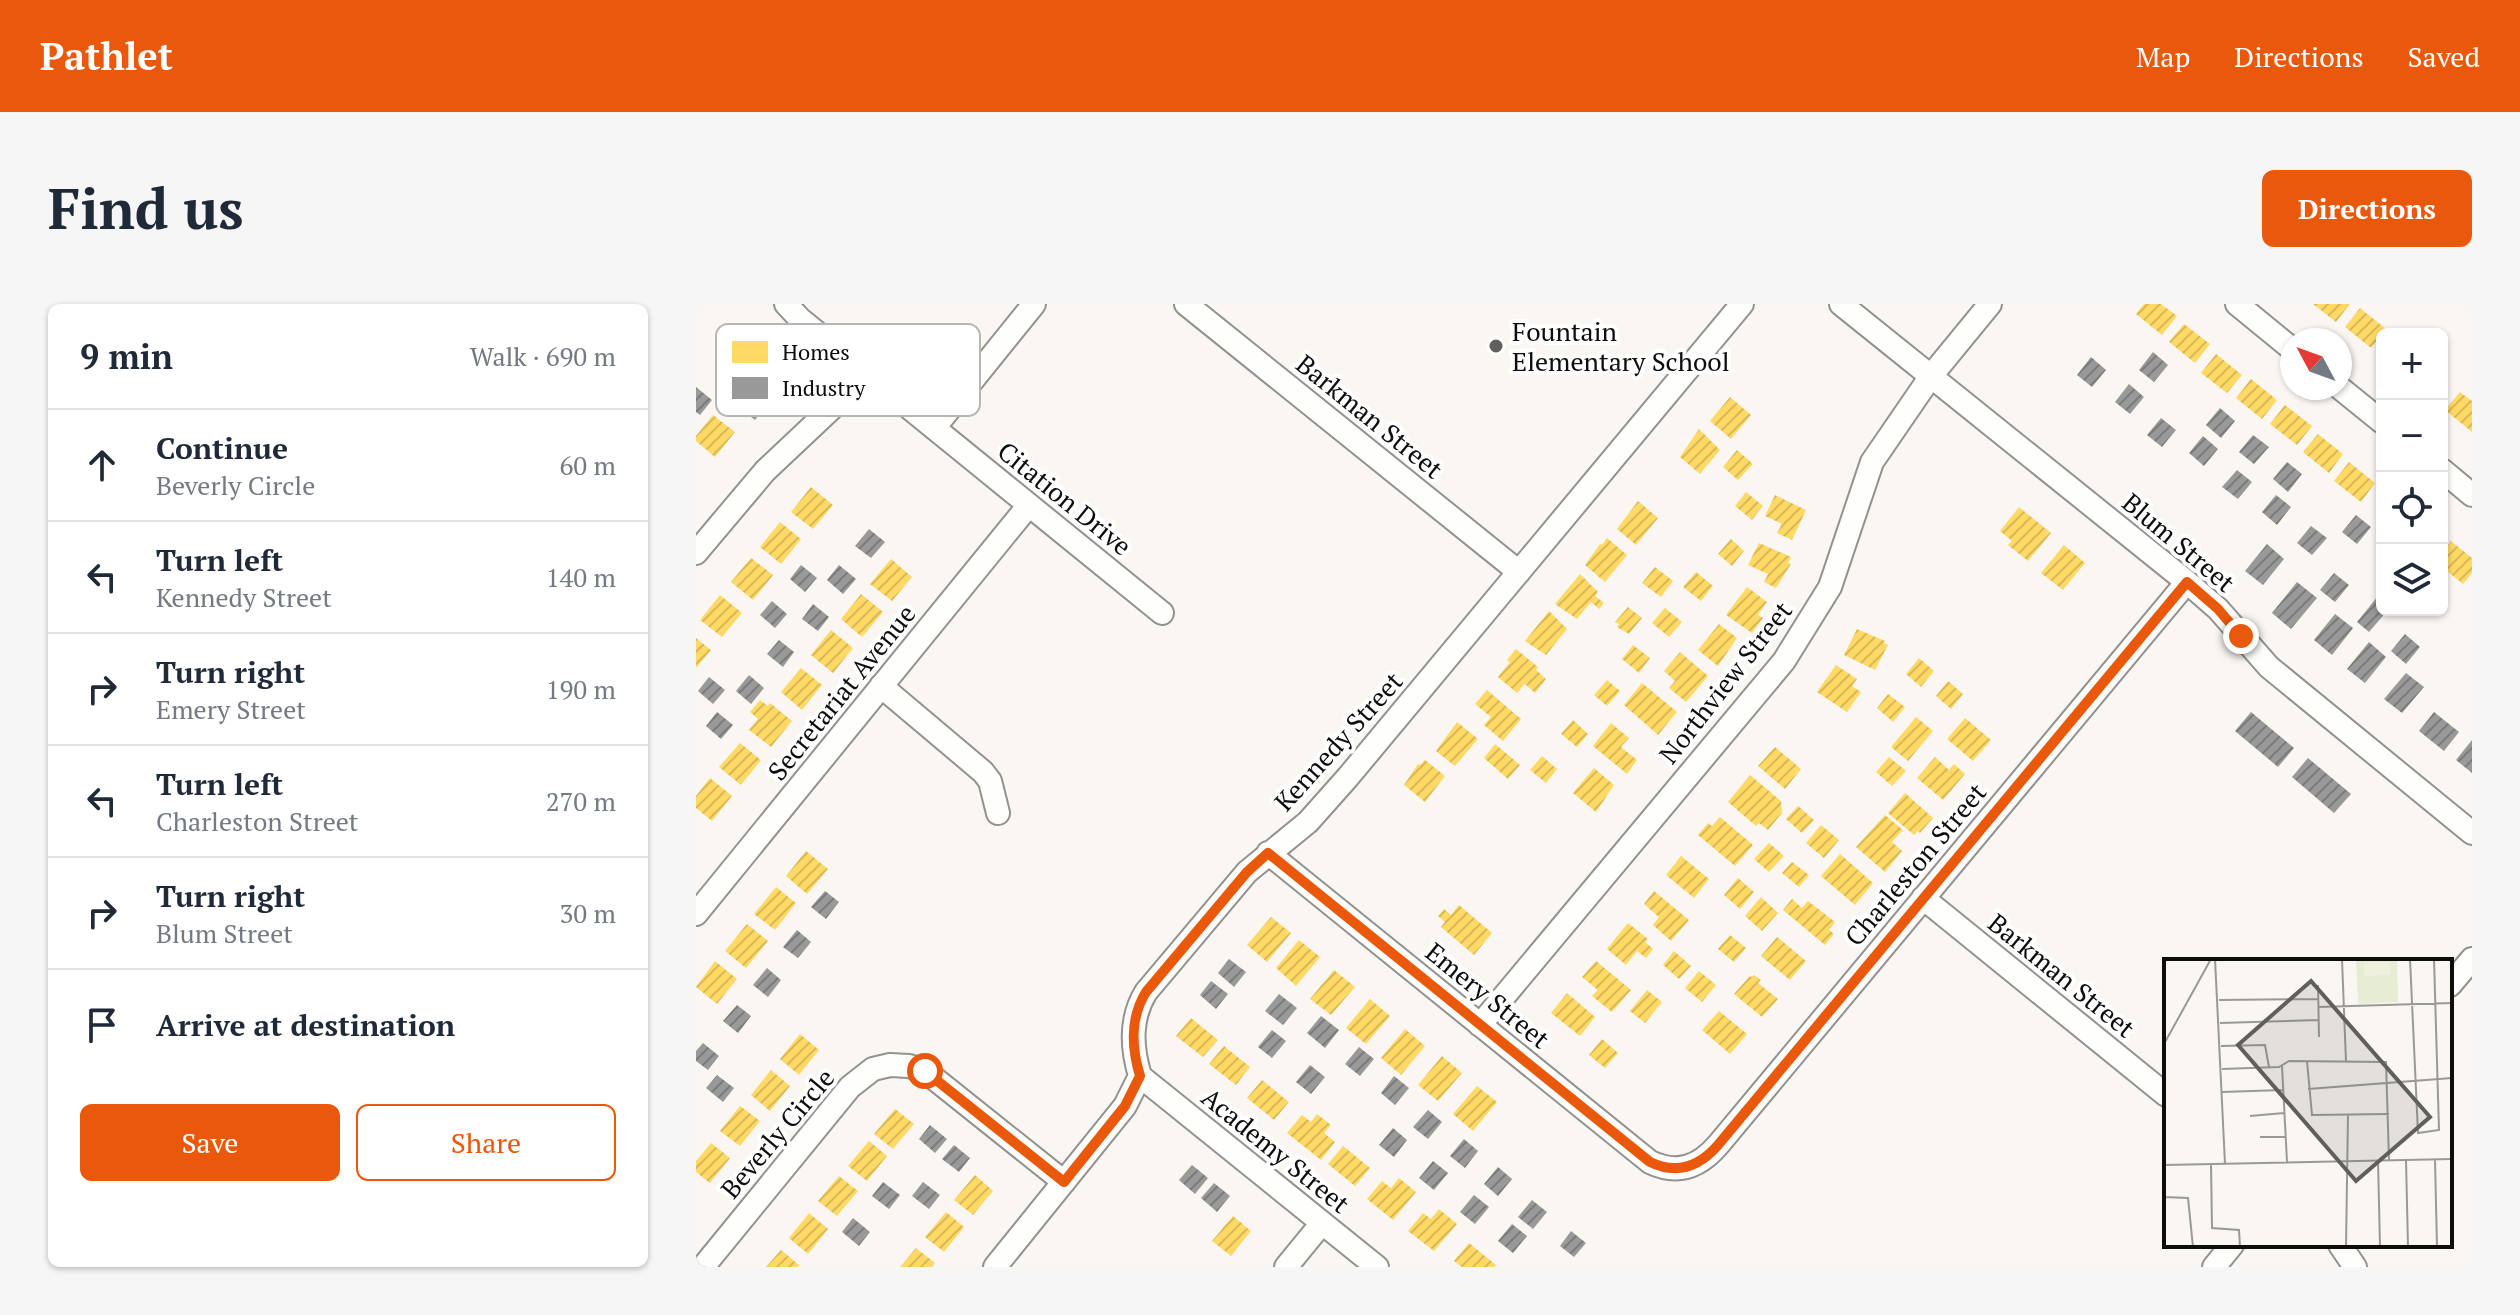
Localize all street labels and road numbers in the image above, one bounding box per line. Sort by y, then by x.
street label: Barkman Street [1290,346,1451,486]
street label: Citation Drive [991,434,1139,562]
street label: Blum Street [2116,485,2243,599]
street label: Northview Street [1651,594,1799,770]
street label: Secretariat Avenue [760,597,922,787]
street label: Kennedy Street [1267,664,1410,818]
street label: Charleston Street [1837,775,1993,952]
street label: Barkman Street [1982,905,2143,1045]
street label: Emery Street [1419,935,1557,1056]
street label: Beverly Circle [713,1061,841,1205]
street label: Academy Street [1195,1080,1357,1220]

